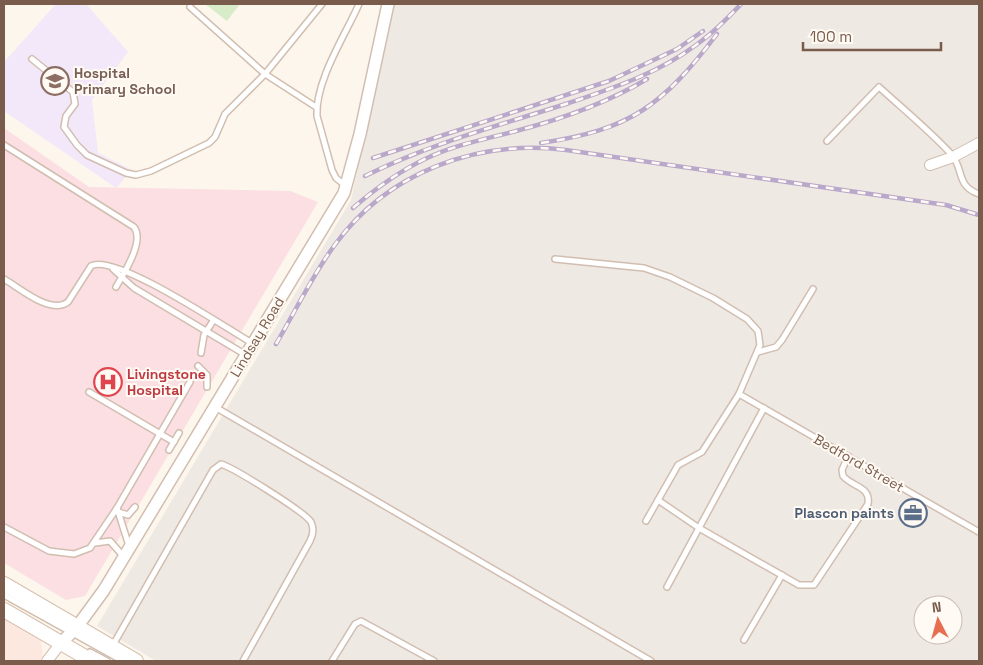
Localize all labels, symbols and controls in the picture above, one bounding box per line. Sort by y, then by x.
scale bar [803,20,940,52]
text: 100 m [810,27,852,46]
place label: Hospital Primary School [74,64,176,98]
school or university icon: Hospital Primary School [40,66,70,96]
street label: Lindsay Road [226,294,288,380]
place label: Livingstone Hospital [127,365,206,399]
hospital icon: Livingstone Hospital [93,367,123,397]
street label: Bedford Street [811,430,907,496]
office icon: Plascon paints [898,498,928,528]
place label: Plascon paints [795,504,894,522]
north arrow [913,595,963,645]
text: N [931,598,942,617]

